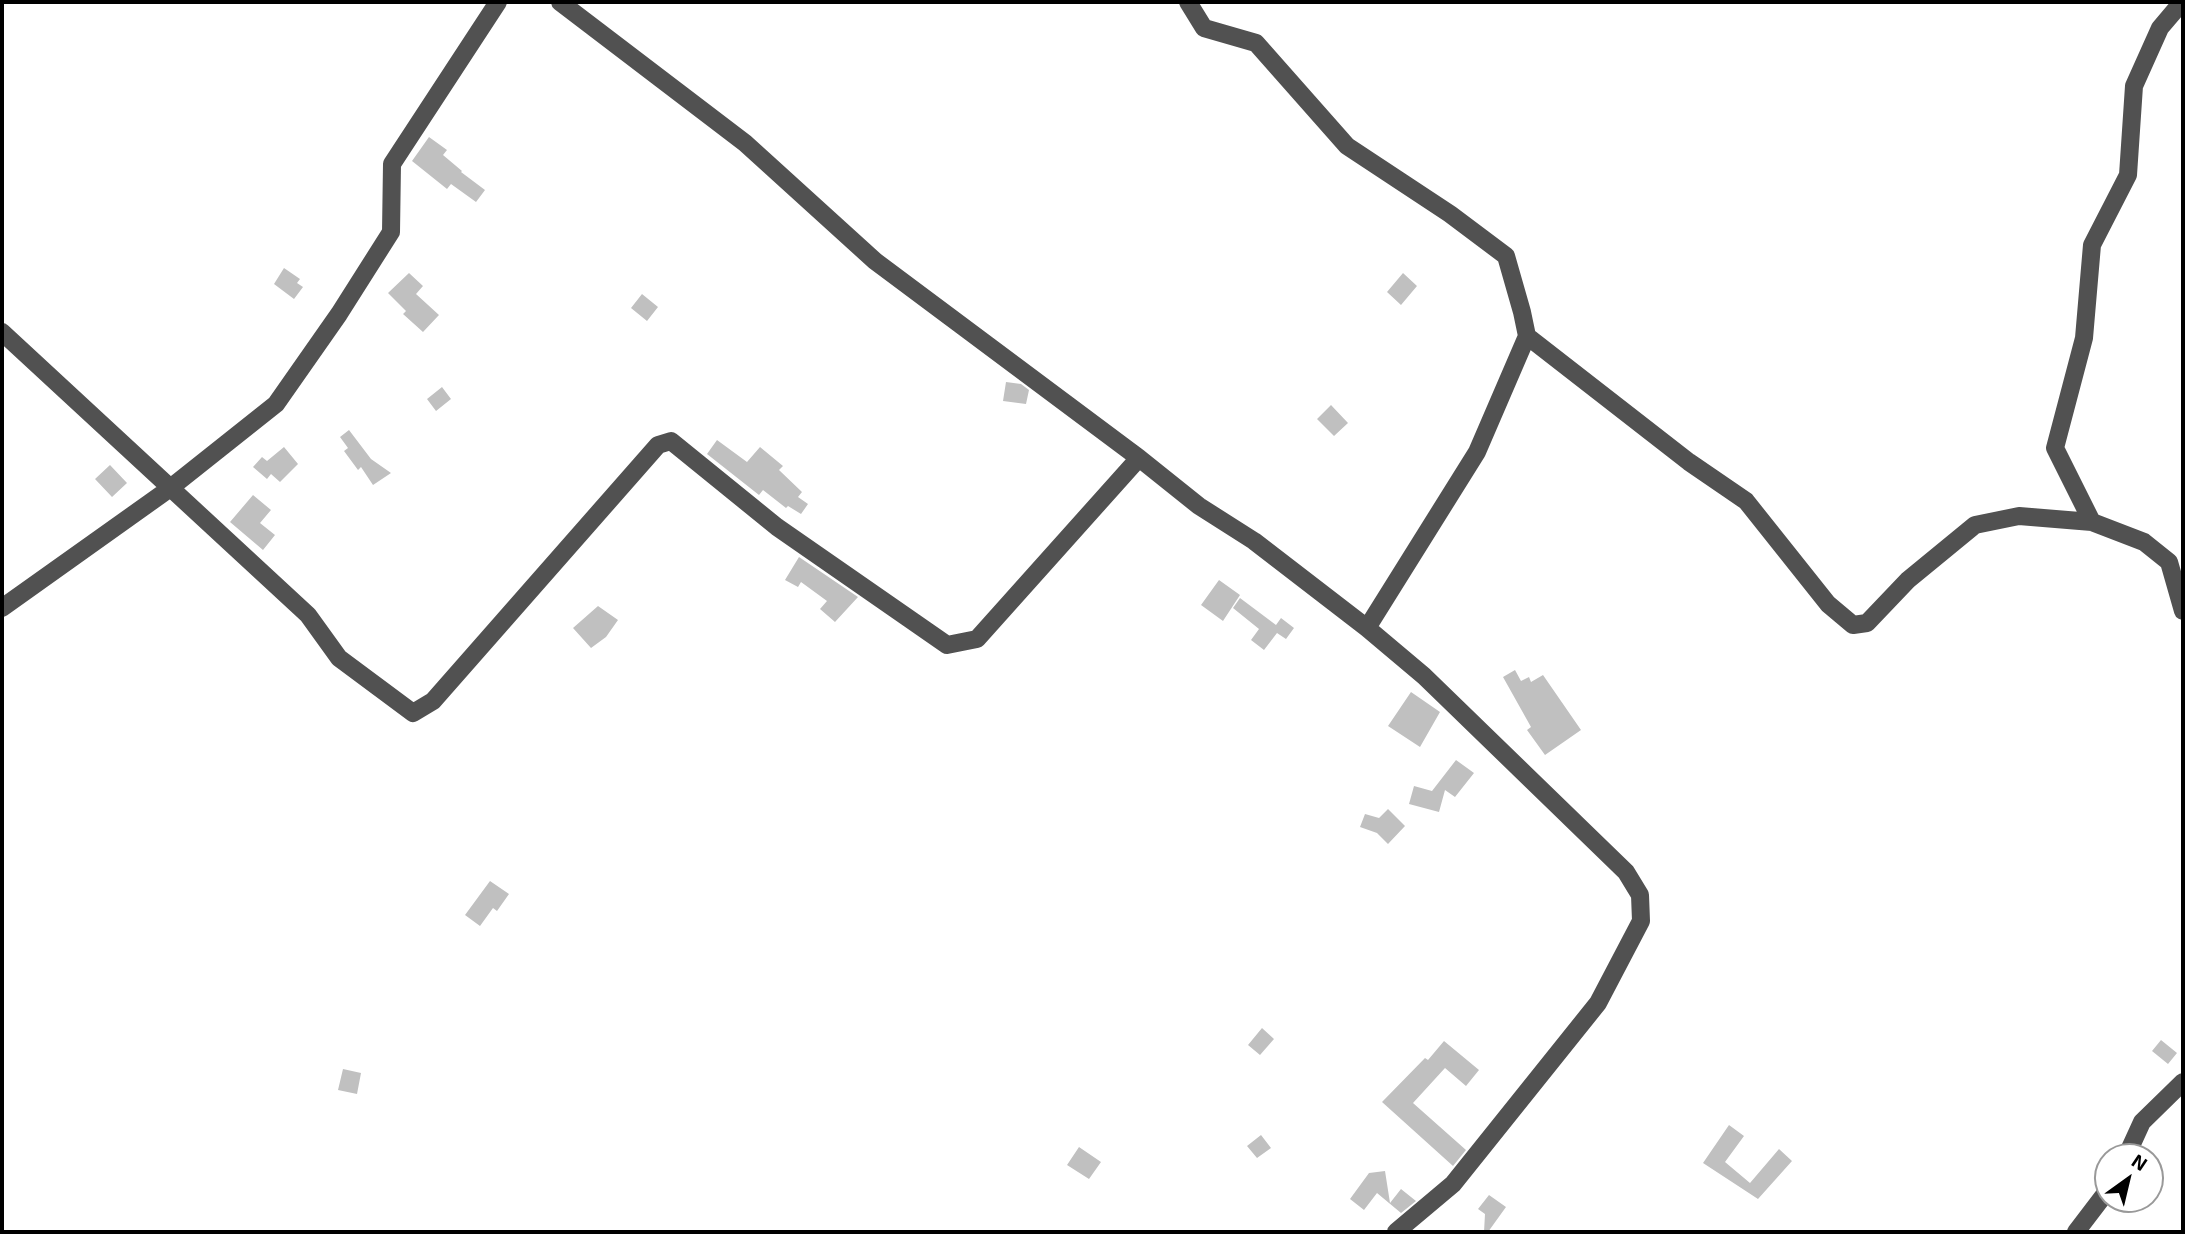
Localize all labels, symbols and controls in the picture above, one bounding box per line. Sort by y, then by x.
north arrow [2094,1143,2164,1213]
text: N [2128,1148,2152,1175]

